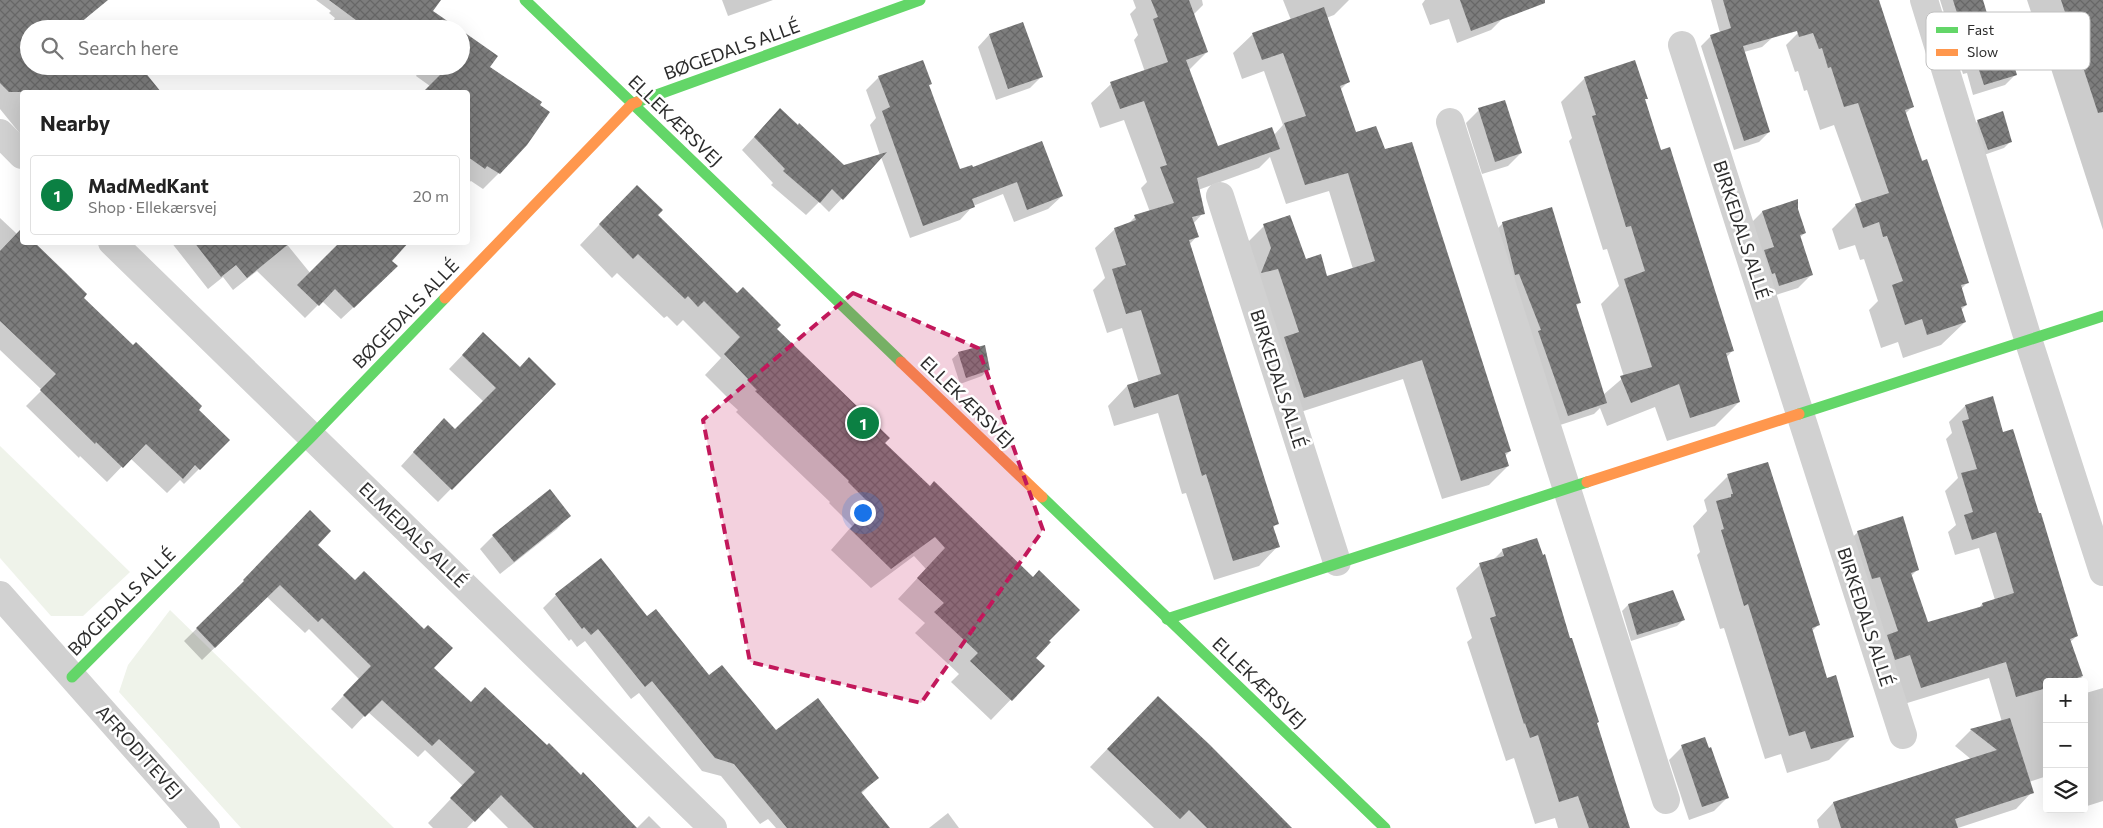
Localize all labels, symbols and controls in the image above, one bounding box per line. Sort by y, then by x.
legend [1926,12,2090,70]
street label: BØGEDALS ALLÉ [661,14,803,84]
search box [20,20,470,75]
text: Fast [1967,21,1994,38]
icon: search [38,34,66,62]
text: Search here [78,36,178,59]
text: Slow [1967,43,1998,60]
street label: ELLEKÆRSVEJ [624,70,727,171]
text: Nearby [40,110,110,135]
street label: BIRKEDALS ALLÉ [1709,158,1775,302]
text: MadMedKant [88,174,209,197]
text: 1 [53,186,61,205]
text: 20 m [413,186,449,205]
text: Shop · Ellekærsvej [88,197,217,216]
street label: BØGEDALS ALLÉ [348,254,463,373]
street label: BIRKEDALS ALLÉ [1246,307,1312,451]
street label: ELLEKÆRSVEJ [916,351,1019,452]
pin: 1 [847,404,879,442]
street label: ELMEDALS ALLÉ [355,477,472,592]
your location [850,500,876,526]
street label: BØGEDALS ALLÉ [63,543,180,660]
street label: BIRKEDALS ALLÉ [1833,545,1899,689]
street label: ELLEKÆRSVEJ [1208,632,1311,733]
map controls [2043,678,2088,813]
button: + [2043,678,2088,723]
street label: AFRODITEVEJ [92,700,187,803]
button: − [2043,723,2088,768]
button: layers [2043,768,2088,813]

